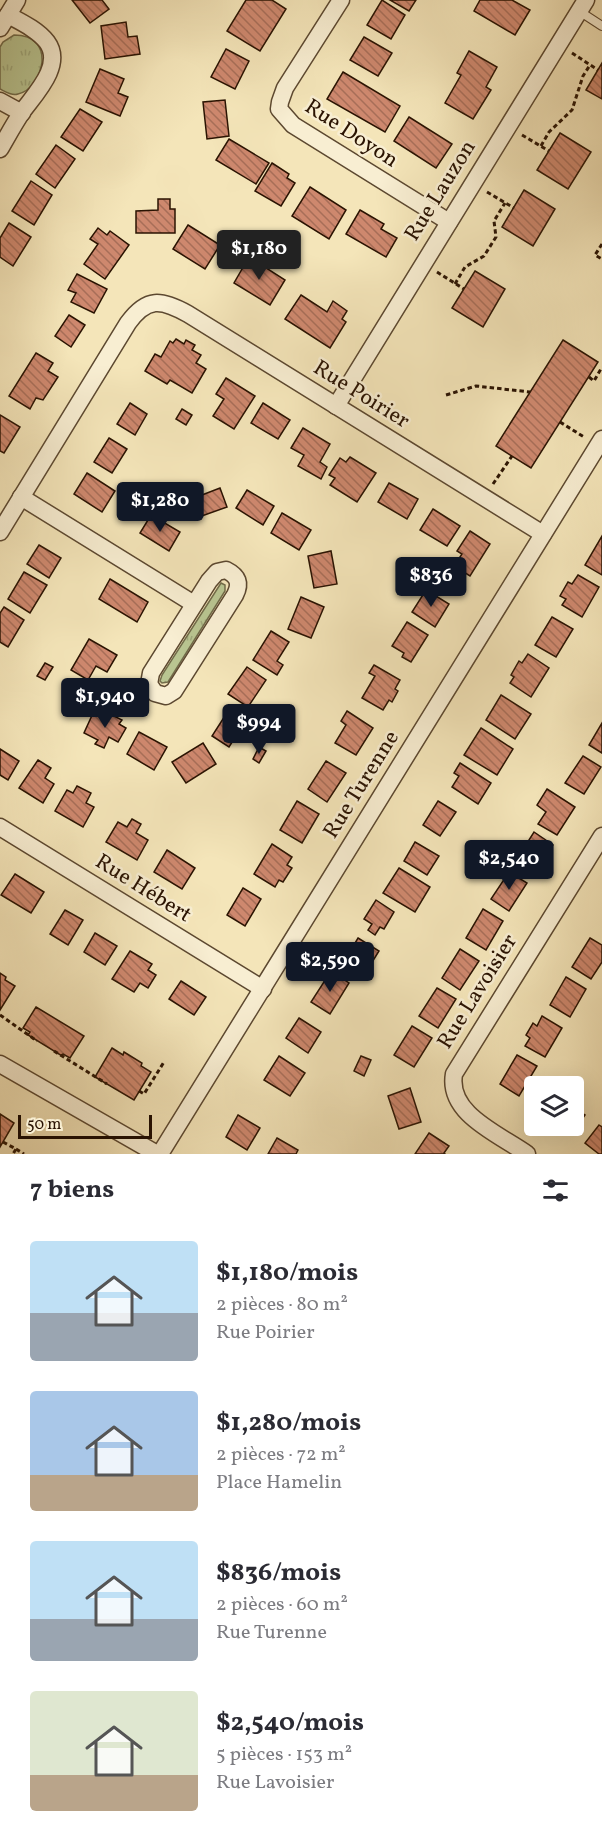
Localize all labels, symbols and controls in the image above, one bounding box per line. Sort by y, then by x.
street label: Rue Doyon [298,92,404,176]
street label: Rue Lauzon [398,135,484,247]
pin: $1,180 [210,230,308,281]
text: $1,180 [231,235,287,263]
street label: Rue Poirier [307,353,415,437]
pin: $1,280 [111,482,209,533]
text: $1,280 [131,487,189,515]
pin: $836 [395,557,467,608]
text: $836 [409,562,453,590]
pin: $1,940 [56,678,154,729]
text: $1,940 [75,683,135,711]
pin: $994 [223,704,295,755]
text: $994 [236,709,282,737]
street label: Rue Turenne [316,725,408,845]
pin: $2,540 [460,840,558,891]
text: $2,540 [479,845,539,873]
street label: Rue Hébert [89,847,198,931]
street label: Rue Lavoisier [430,929,526,1055]
pin: $2,590 [281,942,379,993]
text: $2,590 [300,947,360,975]
map controls [524,1076,584,1136]
button: layers [524,1076,584,1136]
scale bar [18,1112,152,1140]
text: 50 m [27,1114,61,1136]
text: 7 biens [30,1172,114,1208]
icon: filters [539,1174,572,1207]
text: $1,180/mois [216,1255,358,1291]
icon: home [78,1265,150,1337]
text: 2 pièces · 80 m² [216,1291,348,1319]
text: Rue Poirier [216,1319,315,1347]
text: $1,280/mois [216,1405,361,1441]
icon: home [78,1415,150,1487]
text: 2 pièces · 72 m² [216,1441,346,1469]
text: Place Hamelin [216,1469,342,1497]
text: $836/mois [216,1555,341,1591]
icon: home [78,1565,150,1637]
text: 2 pièces · 60 m² [216,1591,348,1619]
text: Rue Turenne [216,1619,327,1647]
text: $2,540/mois [216,1705,364,1741]
icon: home [78,1715,150,1787]
text: 5 pièces · 153 m² [216,1741,352,1769]
text: Rue Lavoisier [216,1769,334,1797]

